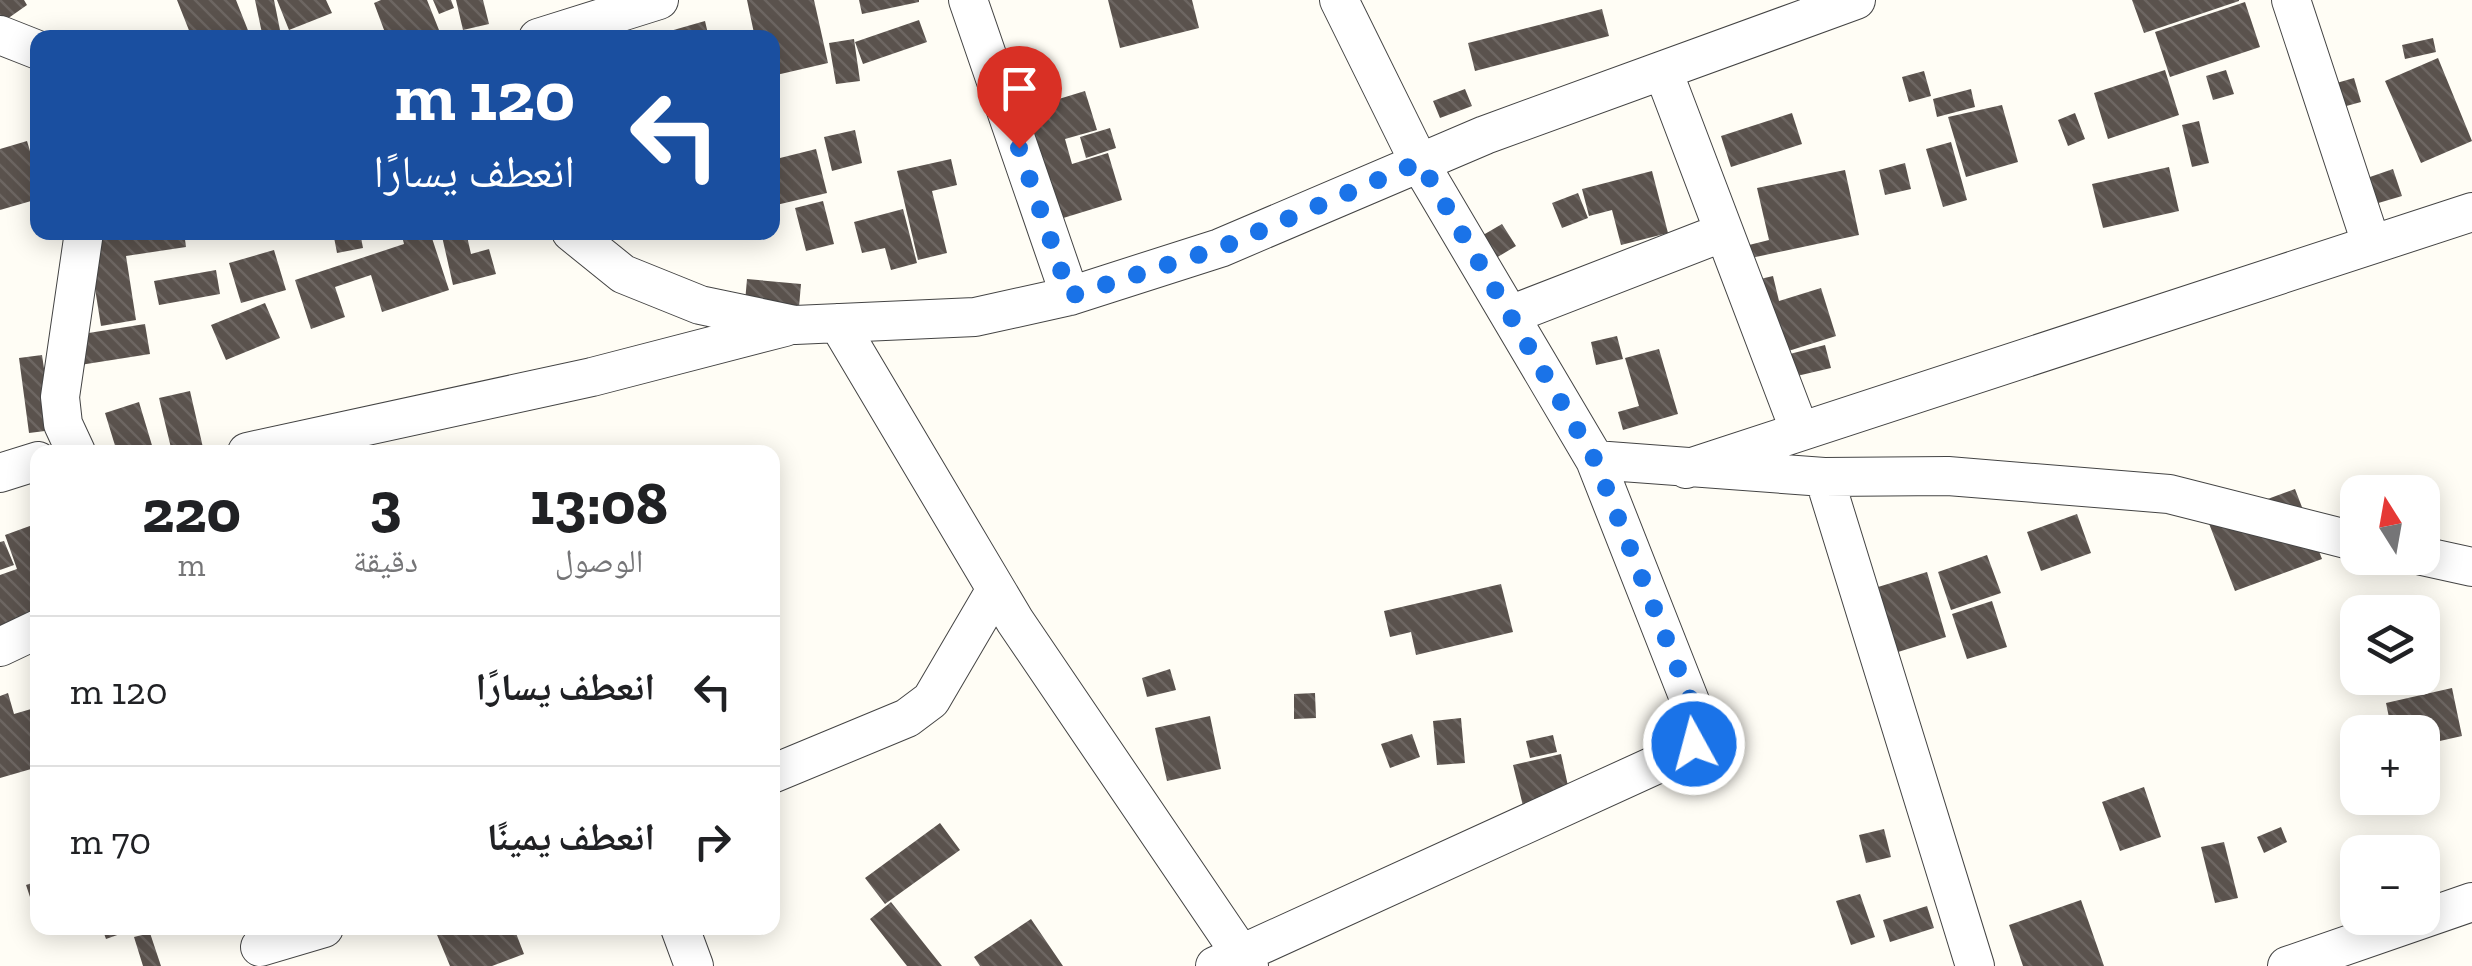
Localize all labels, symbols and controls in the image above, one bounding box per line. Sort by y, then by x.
pin [977,46,1062,149]
text: 120 m [394,54,575,138]
icon: arrive [992,61,1047,116]
icon: left [610,70,740,200]
text: انعطف يسارًا [373,145,575,199]
text: 3 [370,467,401,539]
text: 13:08 [530,467,668,539]
text: 220 [142,475,241,547]
north arrow [2340,475,2440,575]
map controls [2340,475,2440,935]
text: دقيقة [353,542,418,580]
text: الوصول [555,542,643,580]
text: m [178,546,205,584]
button: layers [2340,595,2440,695]
text: انعطف يسارًا [476,664,655,710]
icon: left [685,664,740,719]
text: 120 m [70,668,168,714]
position arrow [1642,692,1746,796]
button: + [2340,715,2440,815]
text: انعطف يمينًا [487,814,655,860]
icon: right [685,814,740,869]
text: 70 m [70,818,151,864]
button: − [2340,835,2440,935]

